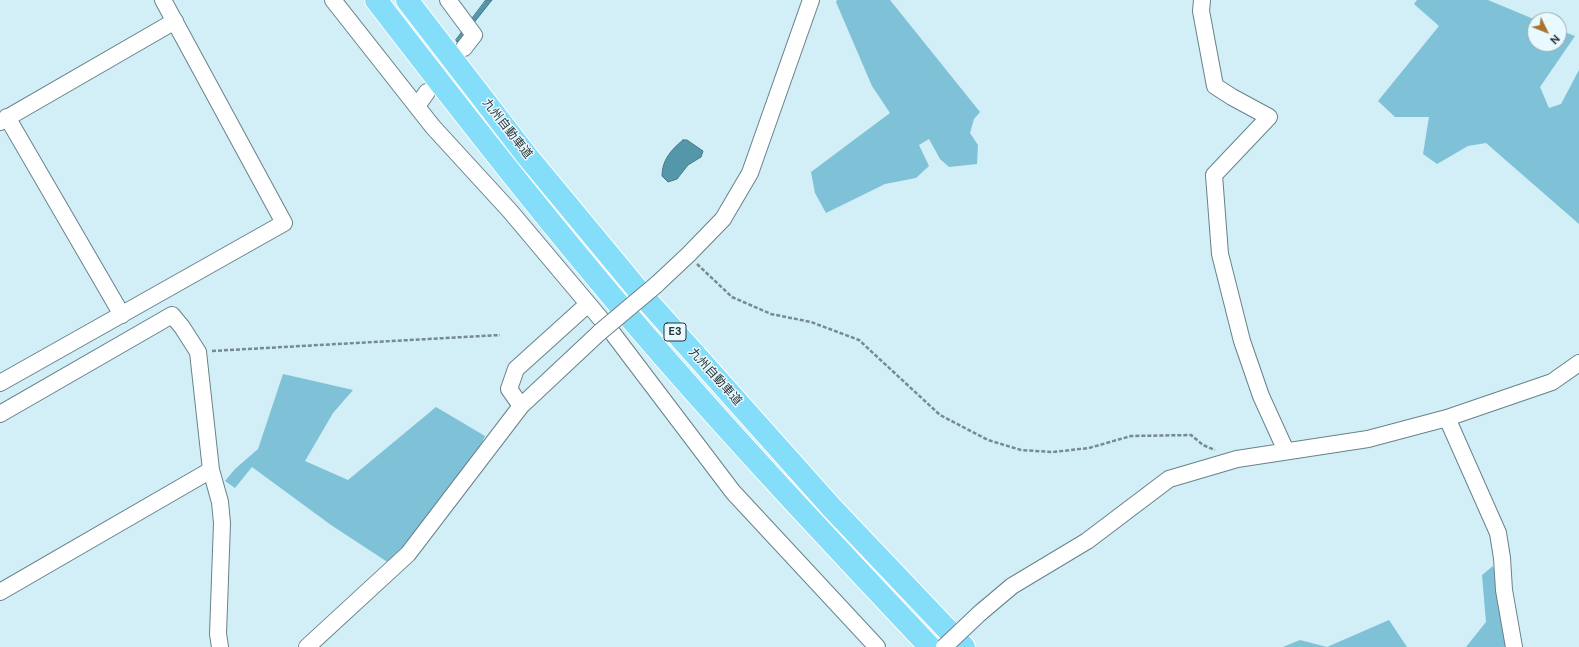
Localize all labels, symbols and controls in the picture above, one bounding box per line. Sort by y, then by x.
north arrow [1527,12,1567,52]
text: N [1547,32,1563,47]
street label: 九州自動車道 [479,96,535,162]
road number: E3 [664,323,686,341]
street label: 九州自動車道 [686,345,744,409]

